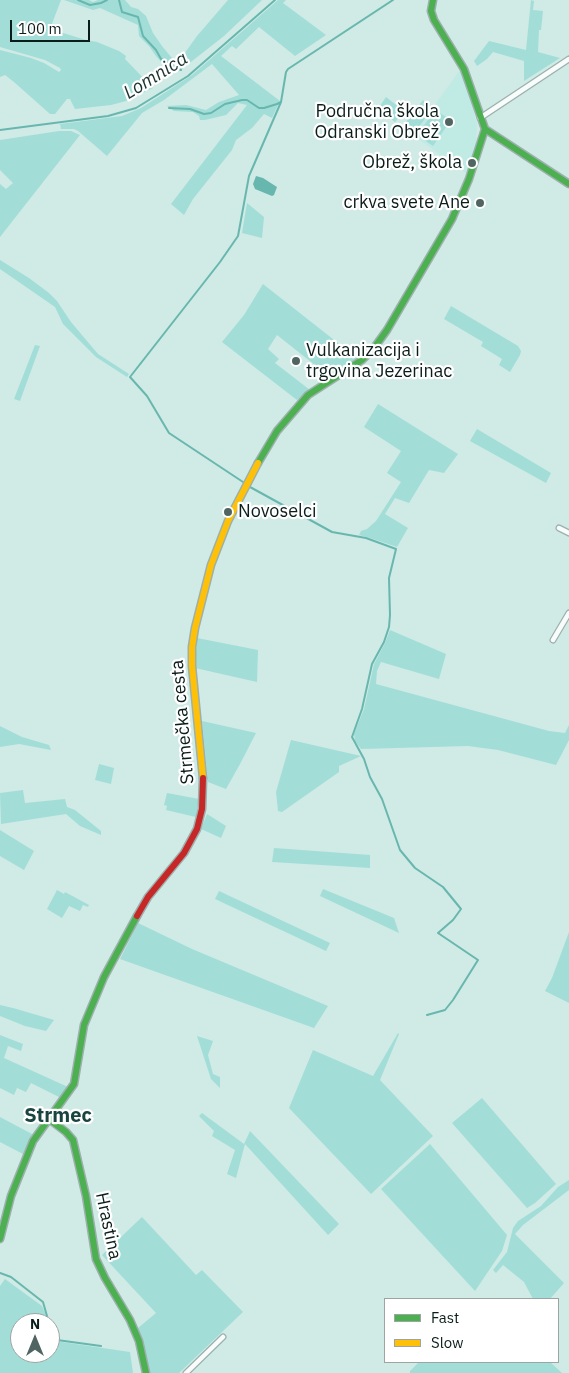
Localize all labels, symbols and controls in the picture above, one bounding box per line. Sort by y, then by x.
scale bar [12,10,92,42]
text: 100 m [18,19,62,38]
water label: Lomnica [120,47,192,105]
place label: Područna škola Odranski Obrež [315,101,439,144]
marker: Područna škola Odranski Obrež [443,116,455,128]
place label: Obrež, škola [362,152,462,174]
marker: Obrež, škola [466,157,478,169]
place label: crkva svete Ane [343,192,470,214]
marker: crkva svete Ane [474,197,486,209]
place label: Vulkanizacija i trgovina Jezerinac [306,340,452,382]
marker: Vulkanizacija i trgovina Jezerinac [290,355,302,367]
place label: Novoselci [238,501,317,523]
marker: Novoselci [222,506,234,518]
street label: Strmečka cesta [167,659,199,785]
district label: Strmec [24,1104,92,1128]
street label: Hrastina [90,1190,126,1262]
legend [384,1298,559,1363]
text: Fast [431,1308,459,1327]
north arrow [10,1313,60,1363]
text: N [30,1315,40,1333]
text: Slow [431,1333,464,1352]

